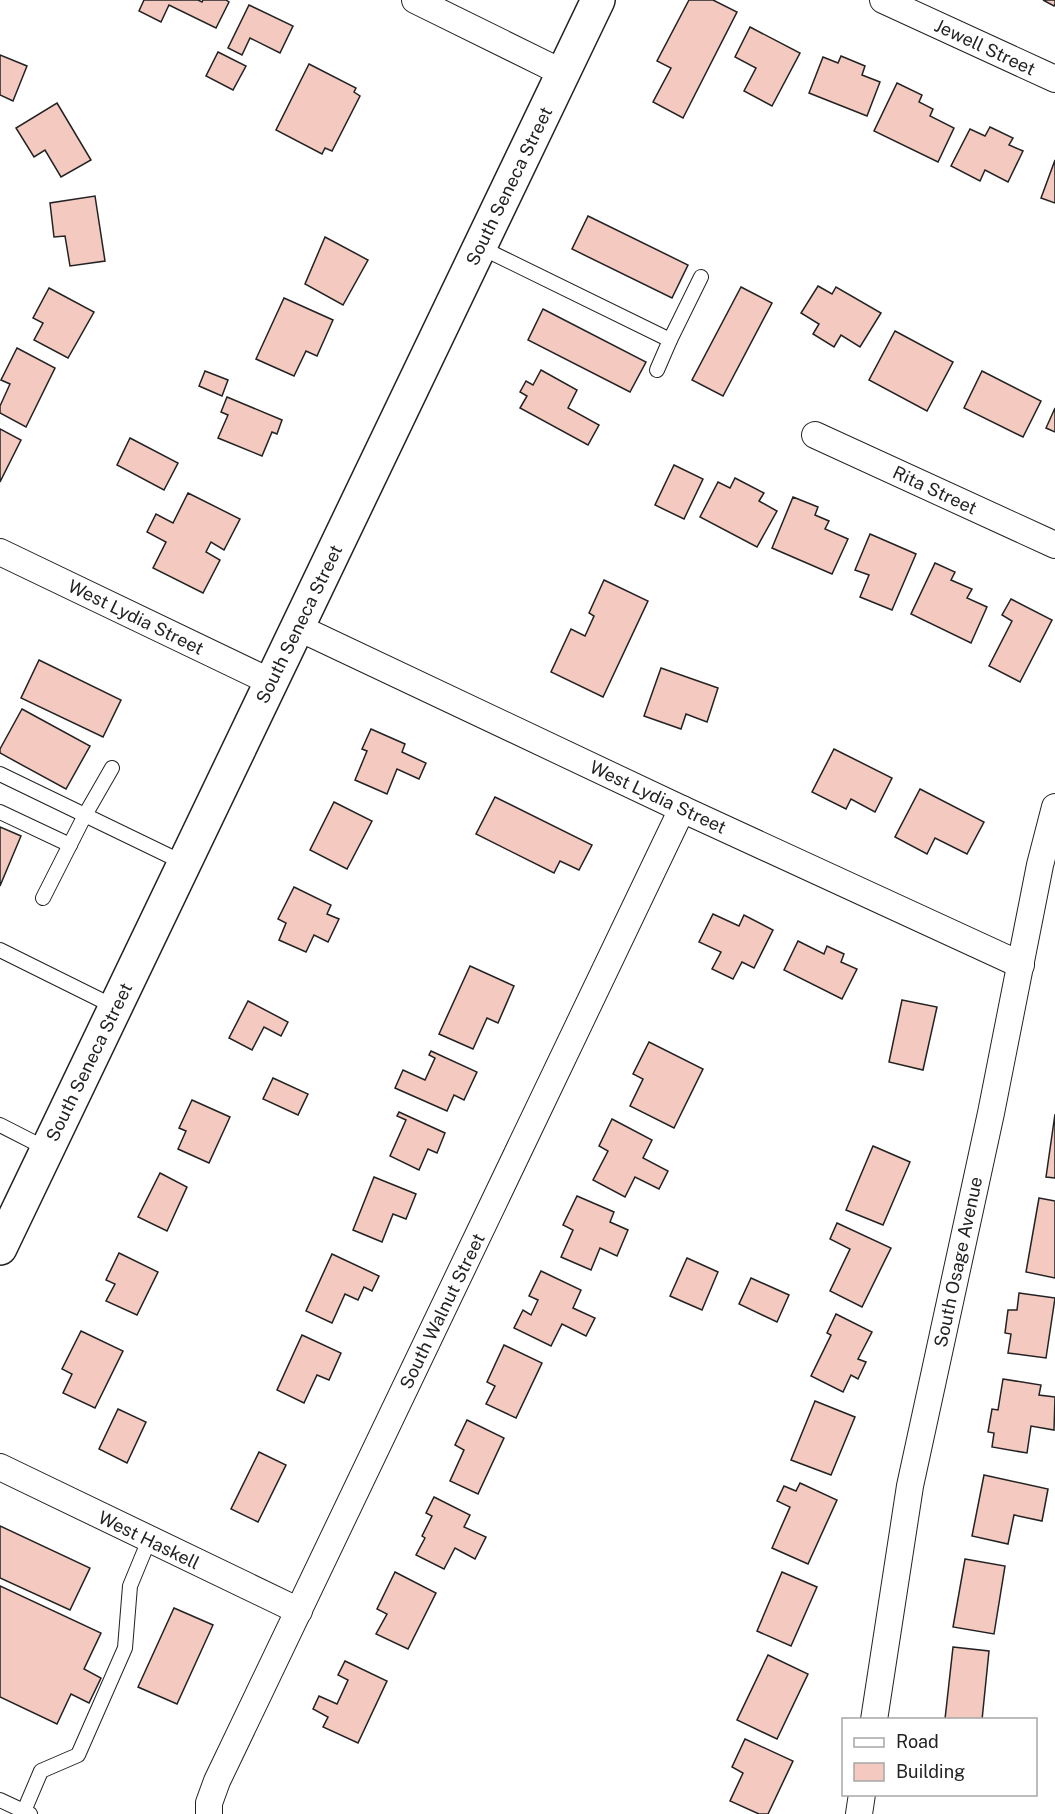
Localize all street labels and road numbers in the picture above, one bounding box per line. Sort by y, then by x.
street label: Jewell Street [931,15,1039,79]
street label: South Seneca Street [461,103,557,269]
street label: Rita Street [890,461,980,519]
street label: South Seneca Street [251,541,347,707]
street label: West Lydia Street [65,575,207,659]
street label: West Lydia Street [586,756,730,838]
street label: South Seneca Street [41,979,137,1145]
street label: South Osage Avenue [930,1175,986,1349]
street label: South Walnut Street [395,1230,489,1392]
street label: West Haskell [95,1506,203,1574]

